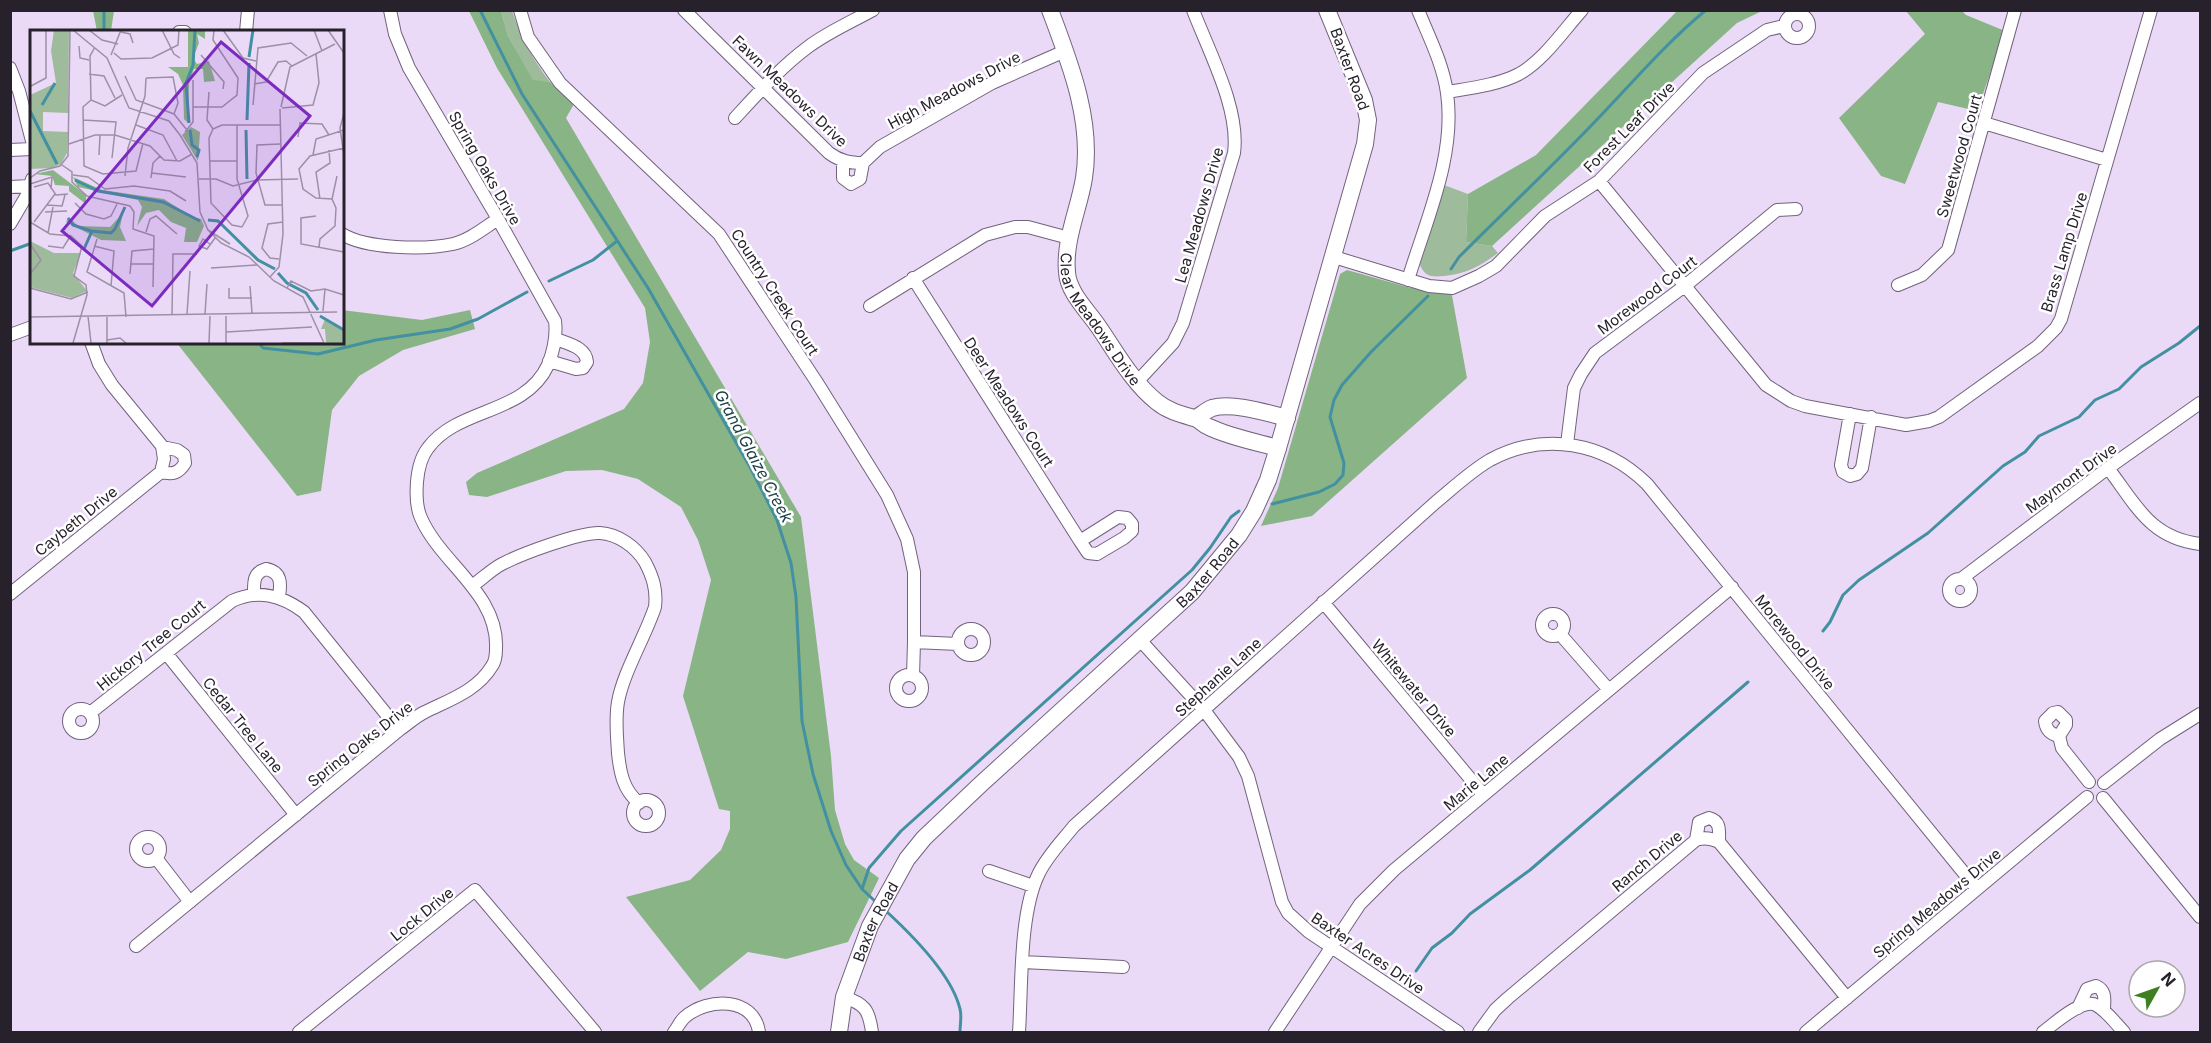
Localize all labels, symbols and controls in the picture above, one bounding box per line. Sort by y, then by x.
street label: Baxter Road [1326,25,1374,113]
inset map [30,30,344,344]
street label: Fawn Meadows Drive [728,31,852,151]
street label: High Meadows Drive [884,47,1024,133]
street label: Forest Leaf Drive [1579,77,1679,177]
street label: Sweetwood Court [1932,92,1986,220]
street label: Spring Oaks Drive [445,108,525,228]
street label: Lea Meadows Drive [1171,145,1227,285]
street label: Brass Lamp Drive [2037,190,2091,314]
street label: Country Creek Court [727,225,823,359]
street label: Morewood Court [1594,251,1700,339]
street label: Clear Meadows Drive [1057,252,1145,389]
street label: Deer Meadows Court [960,334,1058,471]
water label: Grand Glaize Creek [710,386,798,526]
street label: Maymont Drive [2022,439,2120,517]
street label: Caybeth Drive [31,482,121,560]
street label: Baxter Road [1172,534,1242,611]
street label: Morewood Drive [1751,591,1839,693]
street label: Hickory Tree Court [93,595,209,695]
street label: Stephanie Lane [1171,633,1265,721]
street label: Whitewater Drive [1368,635,1460,741]
street label: Cedar Tree Lane [199,673,287,777]
street label: Spring Oaks Drive [304,697,416,791]
street label: Marie Lane [1440,749,1512,815]
street label: Ranch Drive [1608,826,1686,896]
street label: Spring Meadows Drive [1869,844,2005,962]
street label: Baxter Road [848,878,902,964]
street label: Lock Drive [387,883,457,945]
street label: Baxter Acres Drive [1308,908,1428,998]
north arrow [2127,959,2187,1019]
text: N [2157,968,2180,990]

